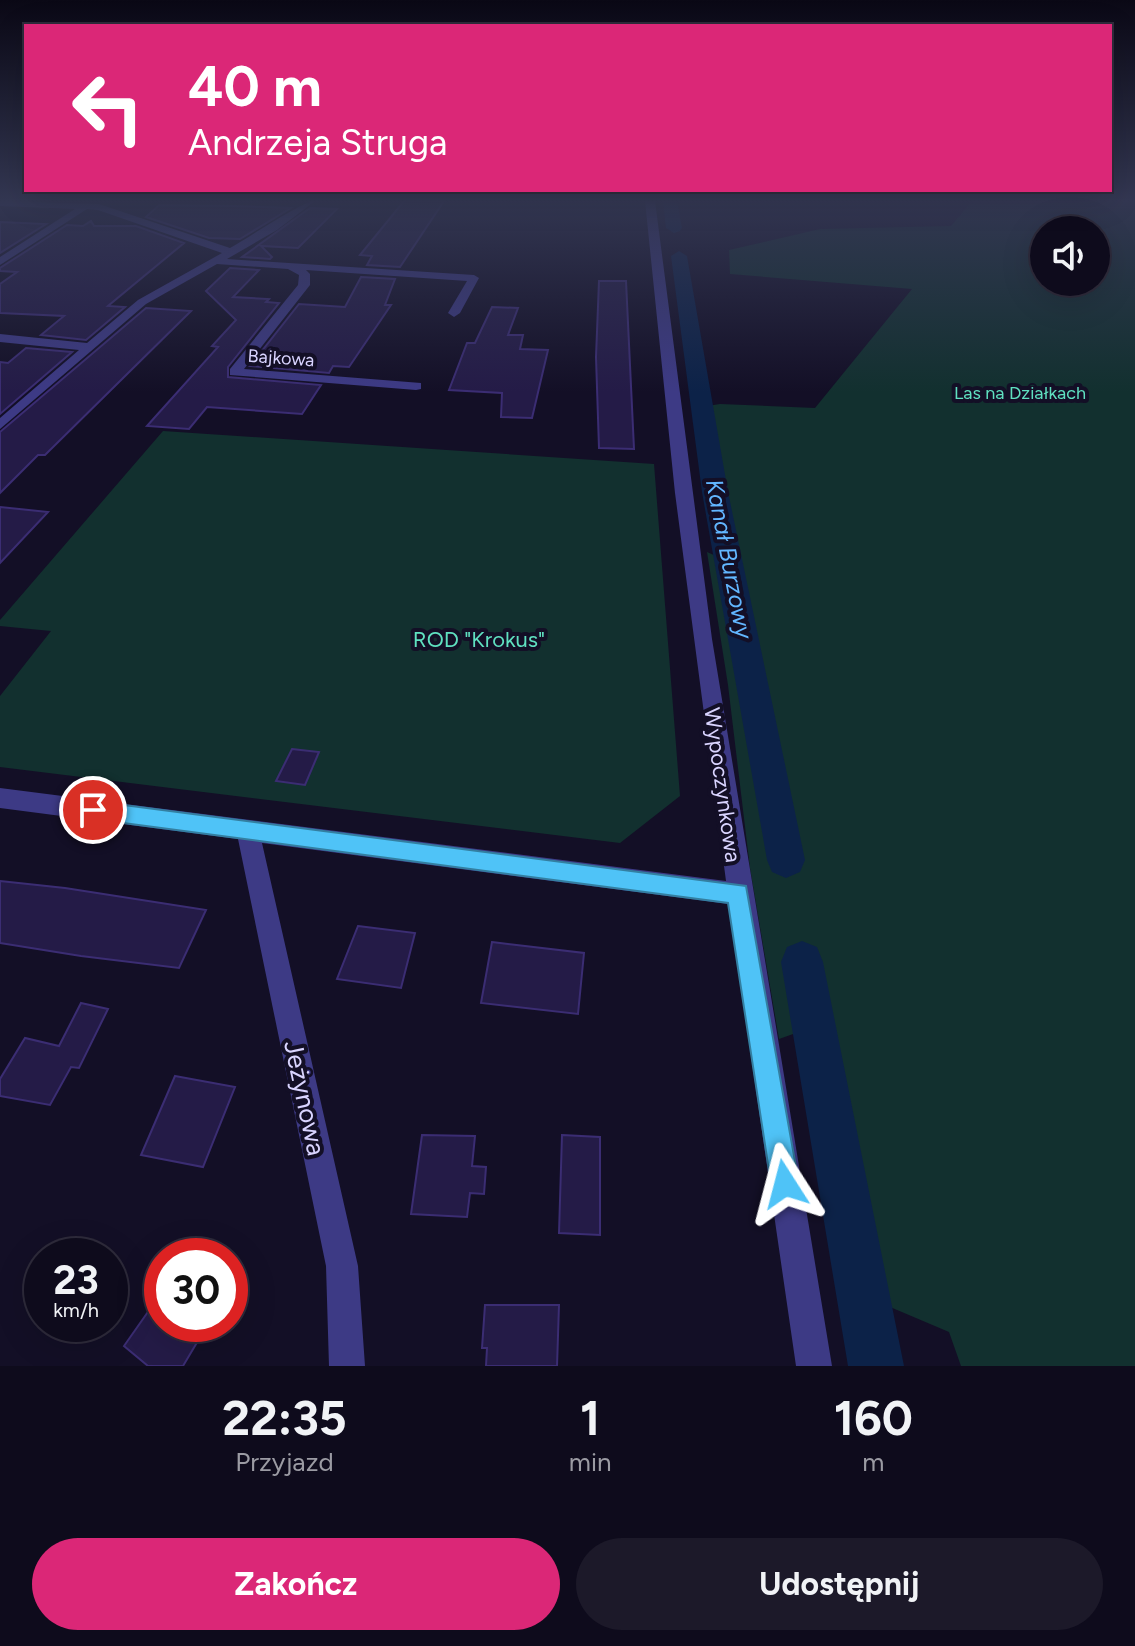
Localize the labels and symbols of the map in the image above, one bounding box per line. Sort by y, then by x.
street label: Bajkowa [247,345,315,371]
park label: Las na Działkach [954,382,1086,404]
water label: Kanał Burzowy [700,477,759,642]
park label: ROD "Krokus" [413,626,545,653]
street label: Wypoczynkowa [698,706,747,864]
pin [59,776,127,844]
street label: Jeżynowa [277,1038,333,1158]
position arrow [743,1142,827,1226]
speed limit sign: 30 [144,1238,248,1342]

